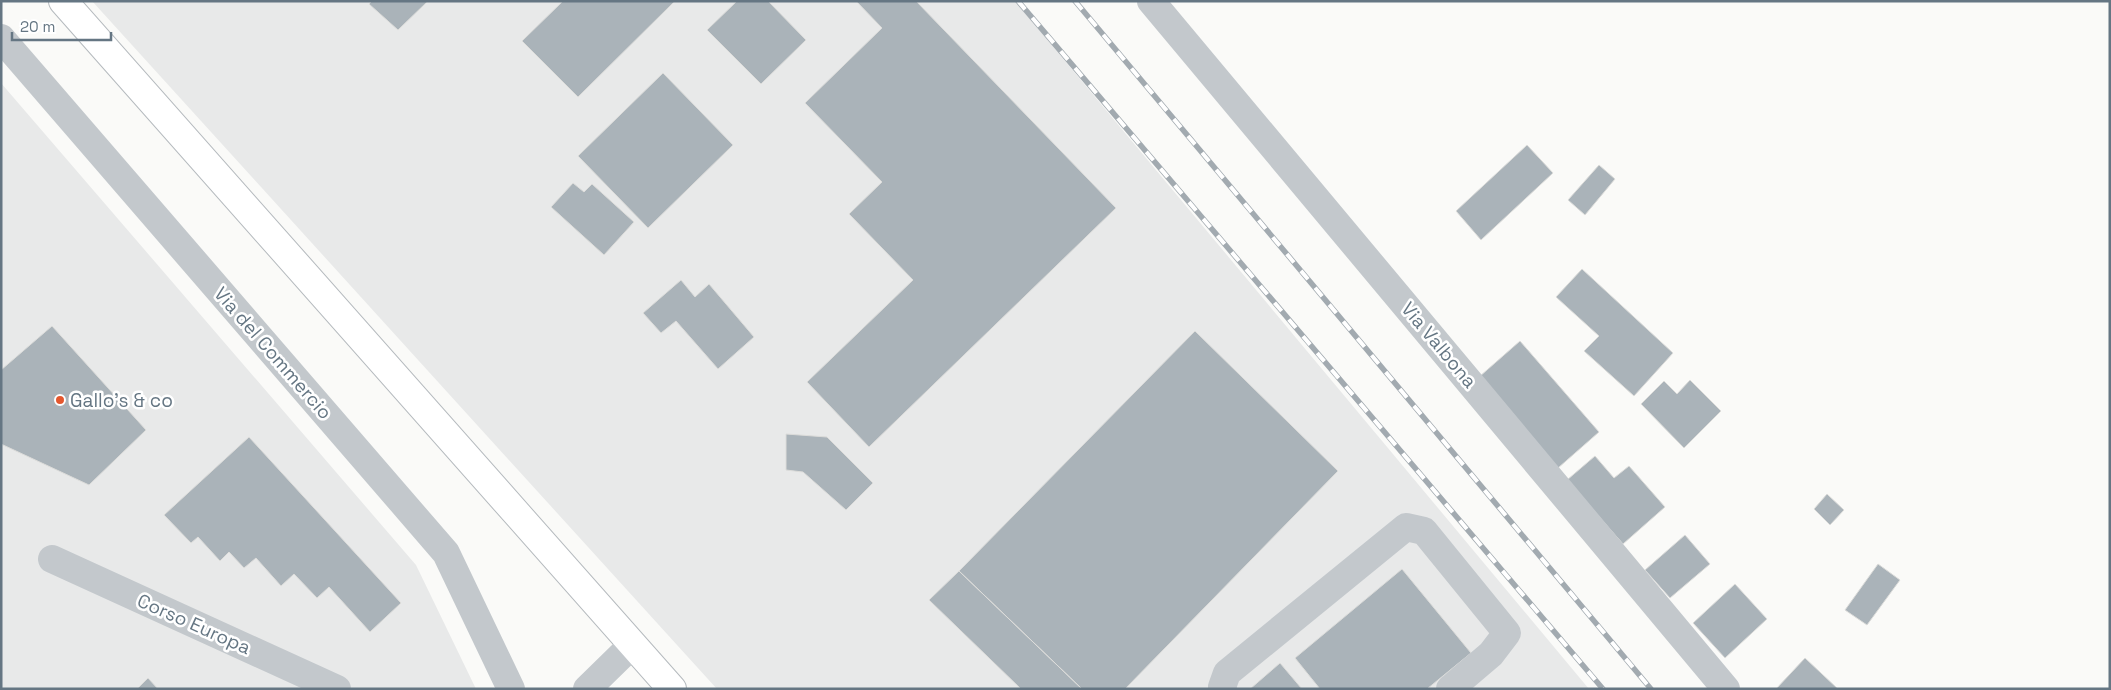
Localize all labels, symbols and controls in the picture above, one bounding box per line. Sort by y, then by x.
scale bar [12,10,111,42]
text: 20 m [20,17,55,36]
street label: Via del Commercio [209,282,337,424]
street label: Via Valbona [1396,297,1482,393]
place label: Gallo's & co [70,388,173,413]
marker: Gallo's & co [54,394,66,406]
street label: Corso Europa [133,588,255,660]

